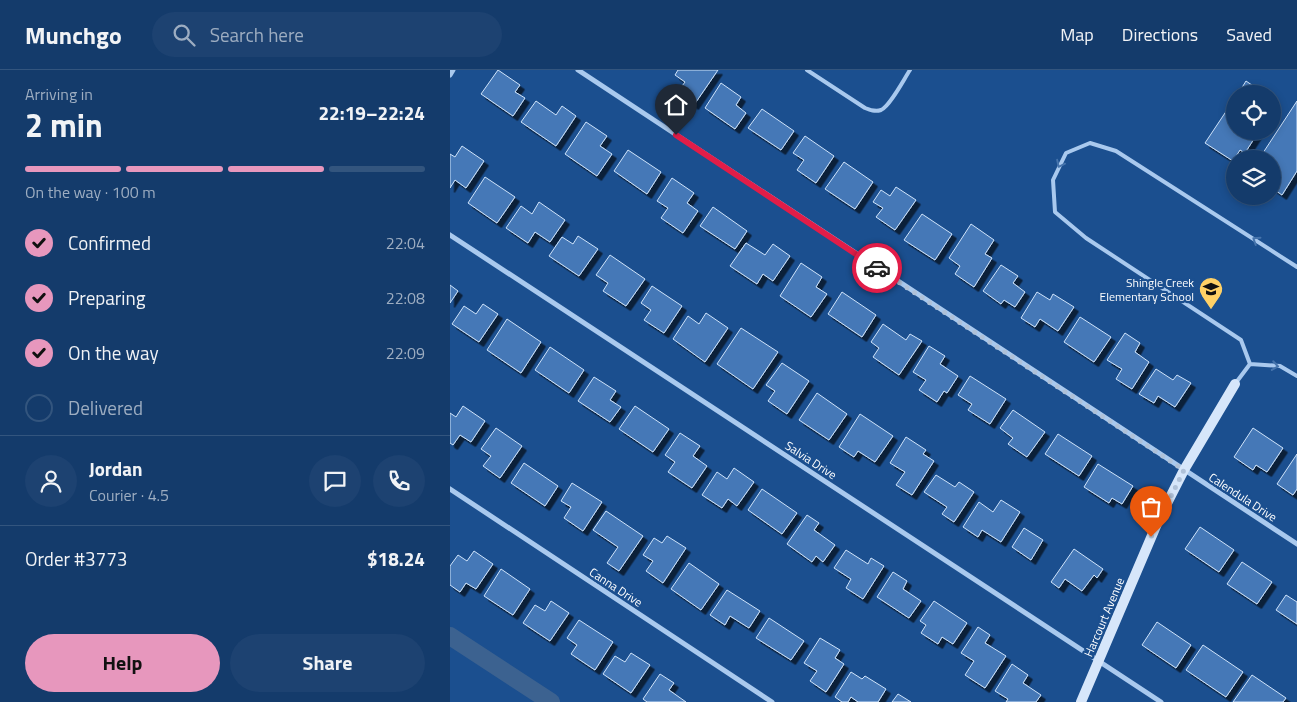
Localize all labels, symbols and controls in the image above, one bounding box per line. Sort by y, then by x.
search box [152,12,502,57]
text: Munchgo [25,17,122,53]
text: Search here [210,20,304,49]
icon: search [170,21,198,49]
text: Map [1060,21,1094,48]
text: Directions [1122,21,1198,48]
text: Saved [1226,21,1272,48]
text: Arriving in [25,82,93,106]
pin [655,84,697,135]
map controls [1226,85,1281,205]
button: locate [1226,85,1281,140]
icon: home [662,91,690,119]
text: 22:19–22:24 [318,98,425,127]
text: 2 min [25,101,103,149]
button: layers [1226,150,1281,205]
one-way arrow [1056,159,1067,168]
text: On the way · 100 m [25,180,156,204]
text: Confirmed [68,228,151,257]
icon: check [25,229,53,257]
text: 22:04 [386,231,425,255]
one-way arrow [1252,237,1261,247]
courier [852,243,902,293]
icon: car [863,254,891,282]
place label: Shingle Creek Elementary School [1100,273,1194,306]
school or university icon: Shingle Creek Elementary School [1198,276,1224,310]
text: Preparing [68,283,145,312]
icon: check [25,284,53,312]
text: 22:08 [386,286,425,310]
text: On the way [68,338,159,367]
icon: check [25,339,53,367]
text: 22:09 [386,341,425,365]
one-way arrow [1270,361,1279,371]
text: Delivered [68,393,143,422]
street label: Salvia Drive [781,436,841,484]
text: Jordan [89,454,142,483]
button: person [25,455,77,507]
button: chat [309,455,361,507]
button: phone [373,455,425,507]
street label: Calendula Drive [1205,468,1281,526]
text: Courier · 4.5 [89,483,169,507]
pin [1130,486,1172,537]
icon: bag [1137,493,1165,521]
text: Order #3773 [25,544,127,573]
text: $18.24 [367,544,425,573]
street label: Canna Drive [586,563,646,611]
street label: Harcourt Avenue [1079,574,1129,660]
button: Help [25,634,220,692]
button: Share [230,634,425,692]

